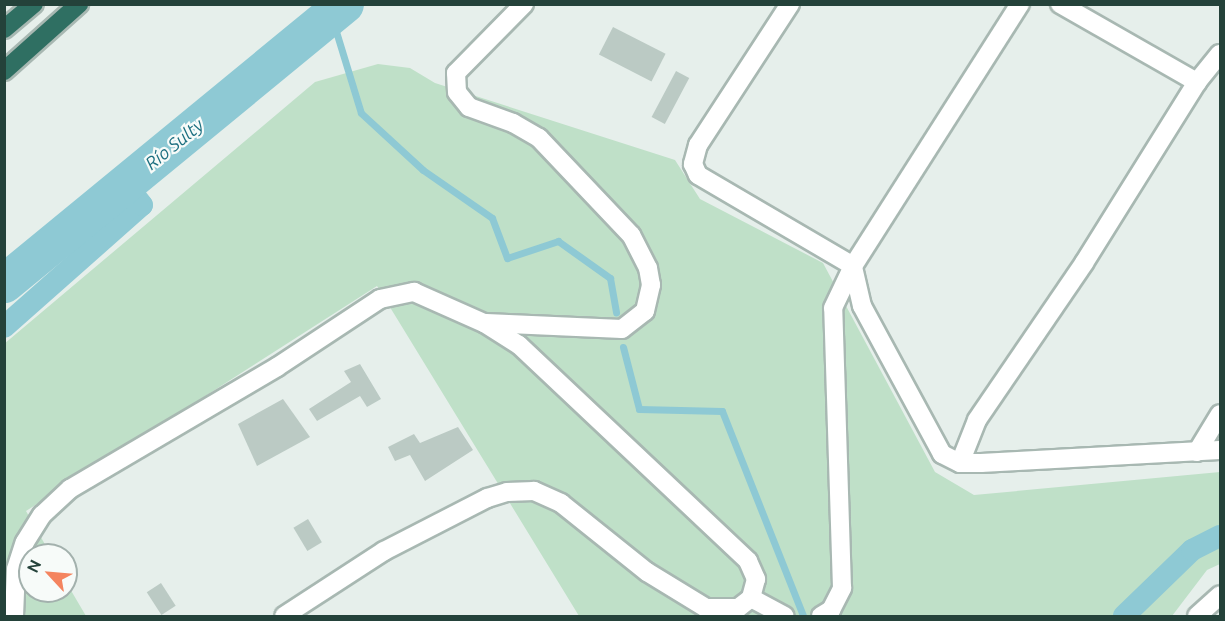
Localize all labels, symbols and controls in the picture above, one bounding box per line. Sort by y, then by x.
water label: Río Sulty [140,114,208,174]
north arrow [18,543,78,603]
text: N [23,557,44,575]

